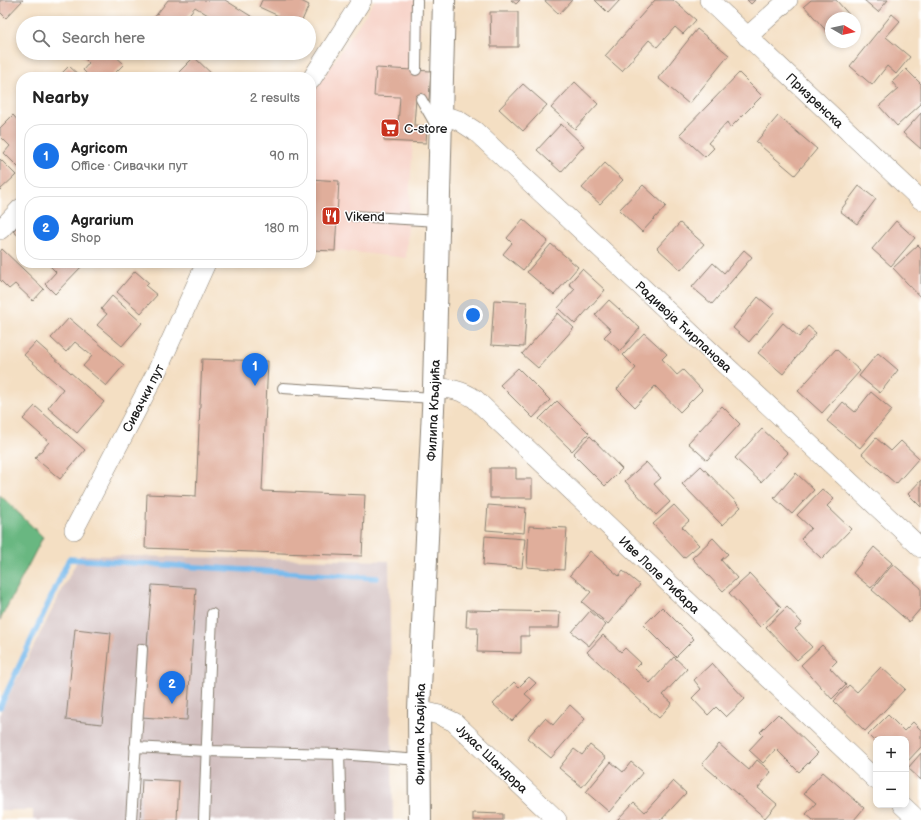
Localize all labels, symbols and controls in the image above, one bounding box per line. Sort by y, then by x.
north arrow [825,12,861,48]
search box [16,16,316,60]
icon: search [30,27,52,49]
text: Search here [62,29,145,48]
street label: Призренска [782,70,847,132]
text: Nearby [32,88,89,108]
text: 2 results [250,90,300,106]
supermarket icon: C-store [379,117,401,139]
place label: C-store [404,121,448,137]
text: Agricom [71,139,128,158]
text: 1 [43,148,49,164]
text: 90 m [270,148,299,164]
text: Office · Сивачки пут [71,158,188,174]
restaurant icon: Vikend [320,205,342,227]
place label: Vikend [345,209,385,225]
text: Agrarium [71,211,134,230]
text: 2 [42,220,50,236]
text: 180 m [264,220,299,236]
text: Shop [71,230,101,246]
street label: Радивоја Ћирпанова [632,278,735,376]
your location [463,305,483,325]
pin: 1 [242,353,268,386]
street label: Филипа Кљајића [424,359,444,462]
street label: Сивачки пут [119,362,168,435]
street label: Иве Лоле Рибара [615,533,703,618]
pin: 2 [159,671,185,704]
street label: Филипа Кљајића [412,682,429,785]
street label: Јухас Шандора [452,721,531,797]
map controls [873,736,909,808]
button: + [873,736,909,772]
button: − [873,772,909,808]

